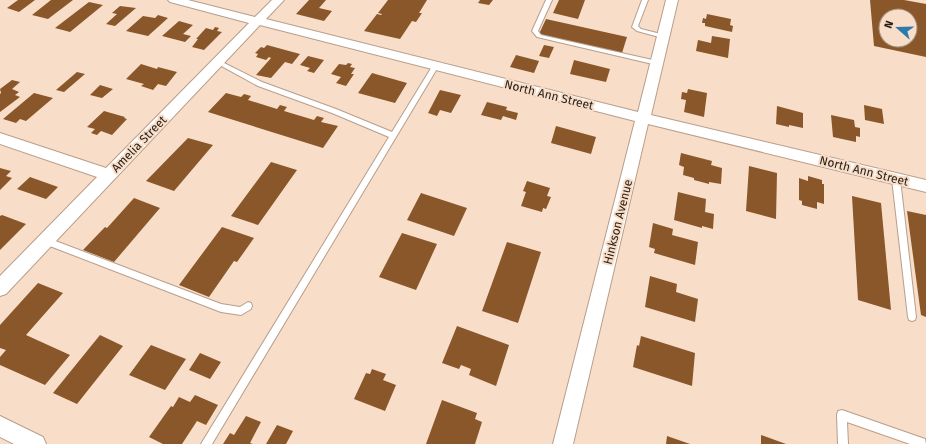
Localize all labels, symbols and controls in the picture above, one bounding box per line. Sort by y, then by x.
north arrow [878,8,918,48]
text: N [882,19,896,30]
street label: North Ann Street [503,77,596,113]
street label: Amelia Street [109,112,170,175]
street label: North Ann Street [818,153,911,189]
street label: Hinkson Avenue [601,178,635,266]

